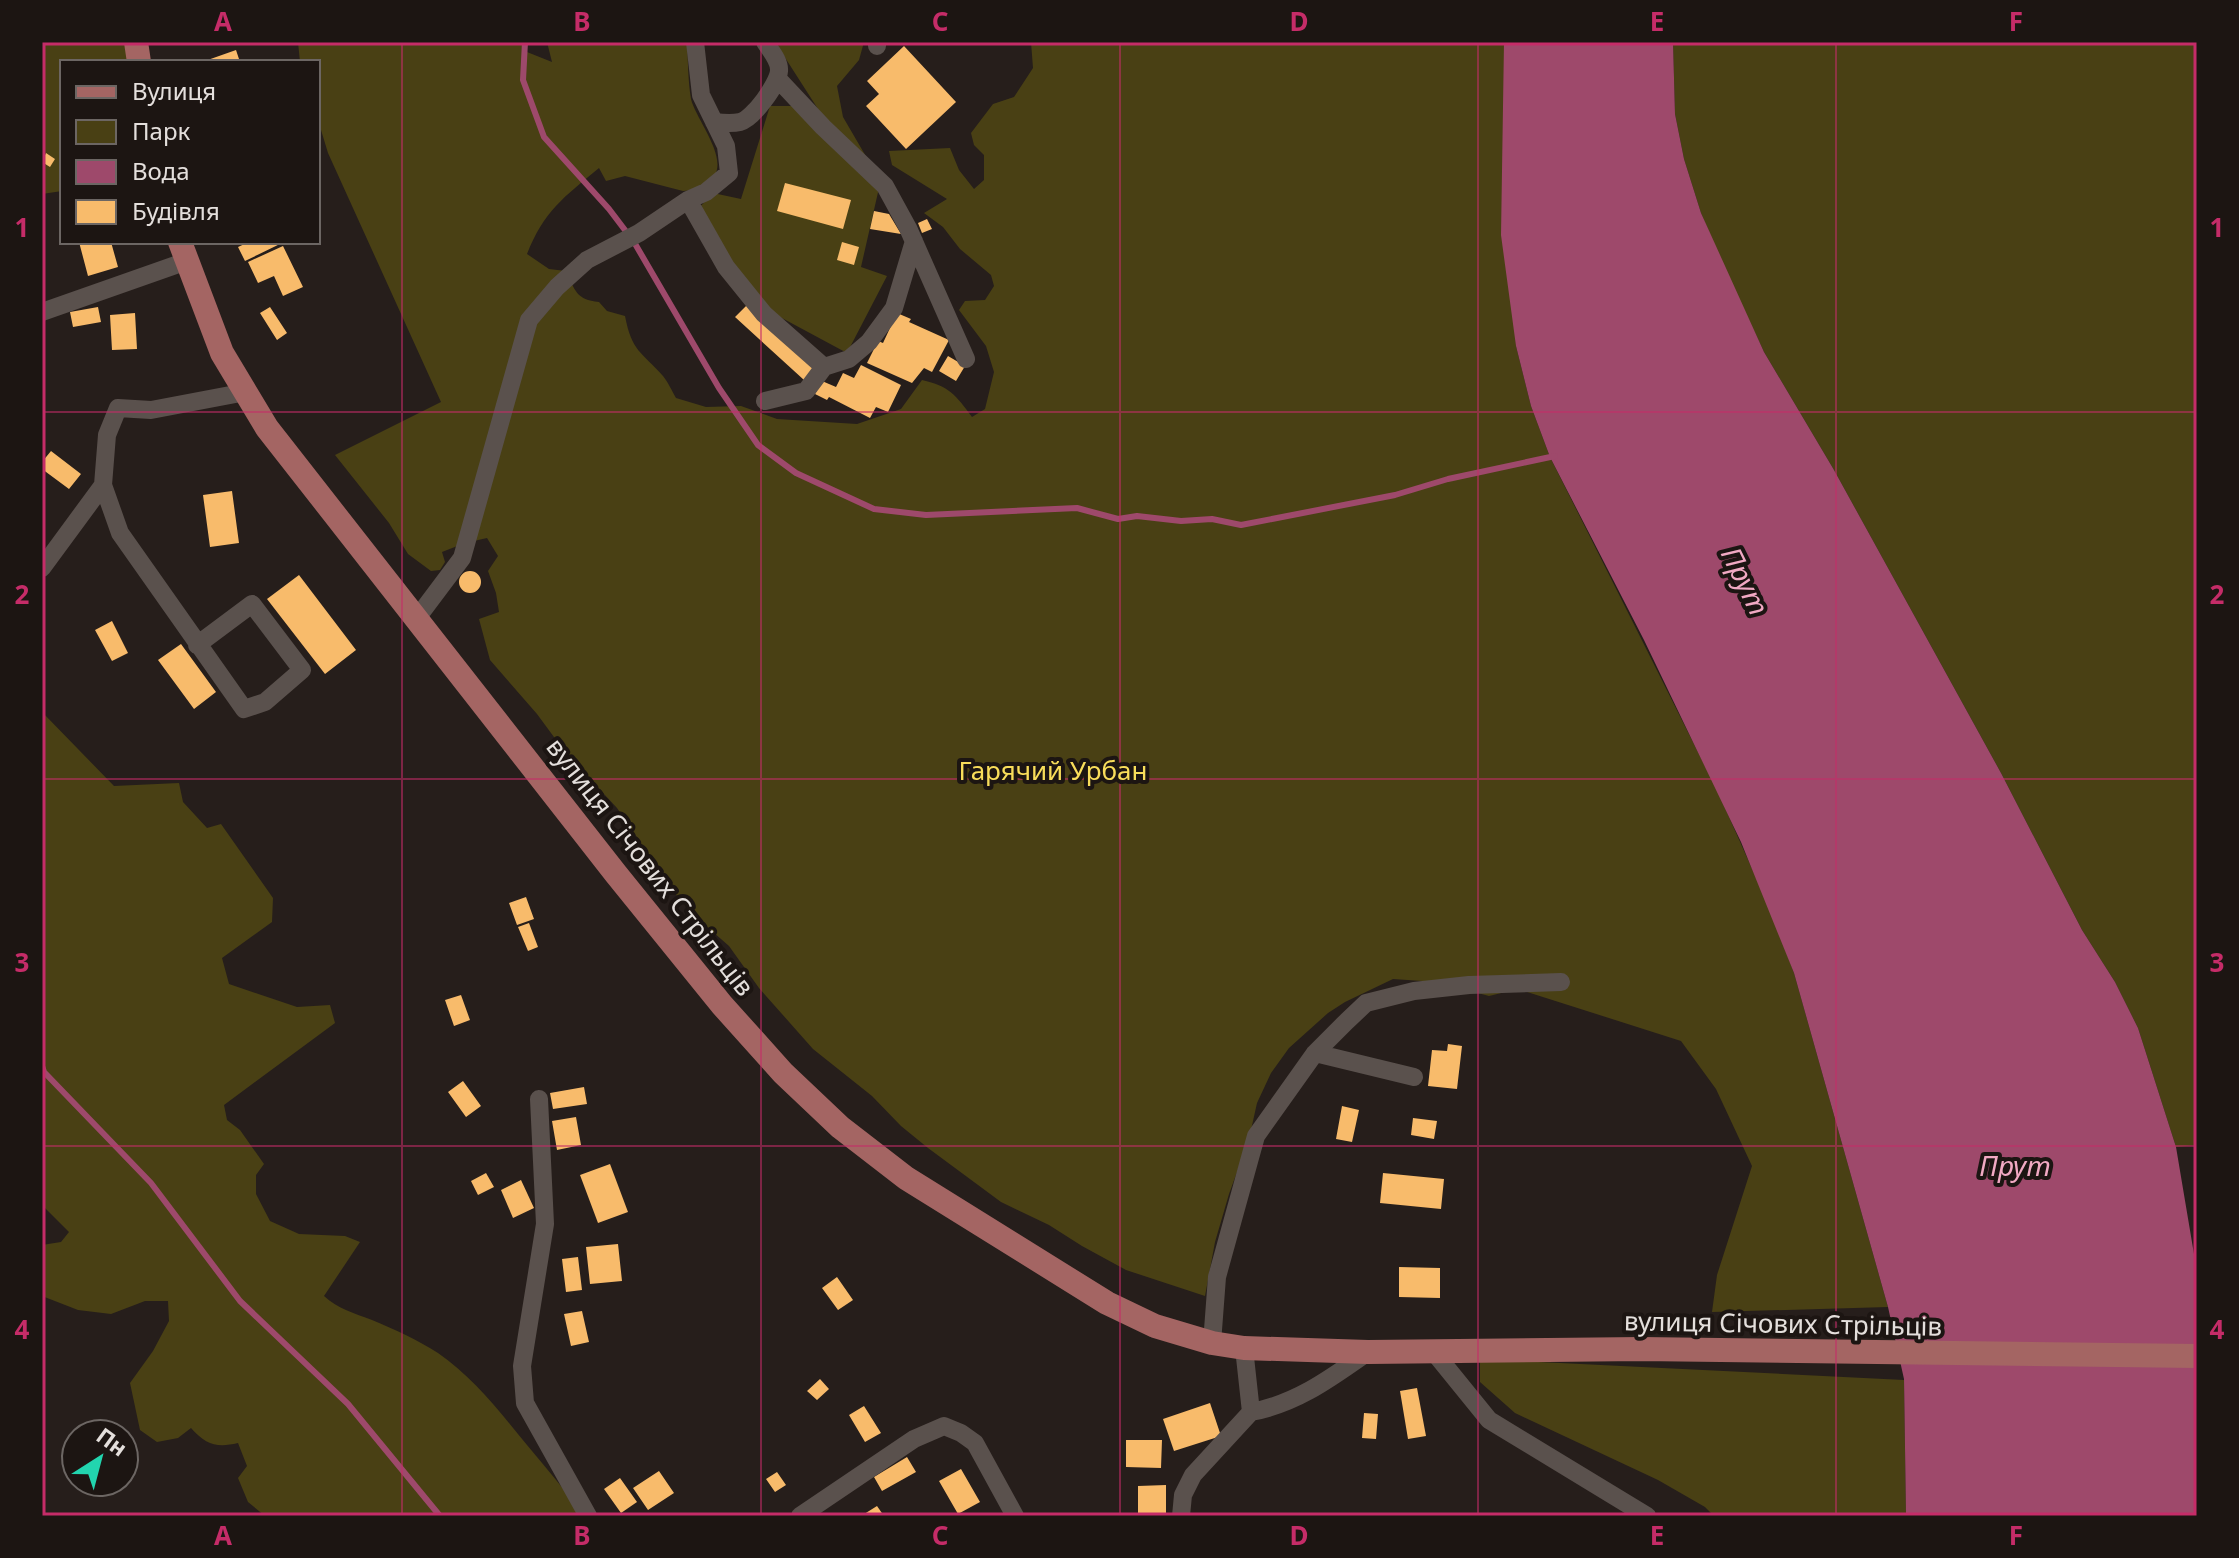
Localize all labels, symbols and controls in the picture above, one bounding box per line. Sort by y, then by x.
text: A [214,3,232,39]
text: B [573,3,591,39]
text: C [932,3,948,39]
text: D [1289,3,1309,39]
text: E [1650,3,1664,39]
text: F [2009,3,2023,39]
legend [60,60,320,244]
text: Вулиця [132,74,216,107]
text: Парк [132,114,191,147]
text: Вода [132,154,190,187]
text: Будівля [132,194,220,227]
text: 1 [15,209,29,245]
text: 1 [2210,209,2224,245]
water label: Прут [1713,540,1779,621]
text: 2 [15,576,30,612]
text: 2 [2210,576,2225,612]
street label: вулиця Січових Стрільців [539,730,763,1003]
park label: Гарячий Урбан [958,752,1148,788]
text: 3 [15,944,29,980]
text: 3 [2210,944,2224,980]
water label: Прут [1979,1146,2051,1184]
street label: вулиця Січових Стрільців [1624,1302,1942,1344]
text: 4 [15,1311,30,1347]
text: 4 [2210,1311,2225,1347]
north arrow [60,1418,140,1498]
text: Пн [91,1420,134,1462]
text: A [214,1517,232,1553]
text: B [573,1517,591,1553]
text: C [932,1517,948,1553]
text: D [1289,1517,1309,1553]
text: E [1650,1517,1664,1553]
text: F [2009,1517,2023,1553]

